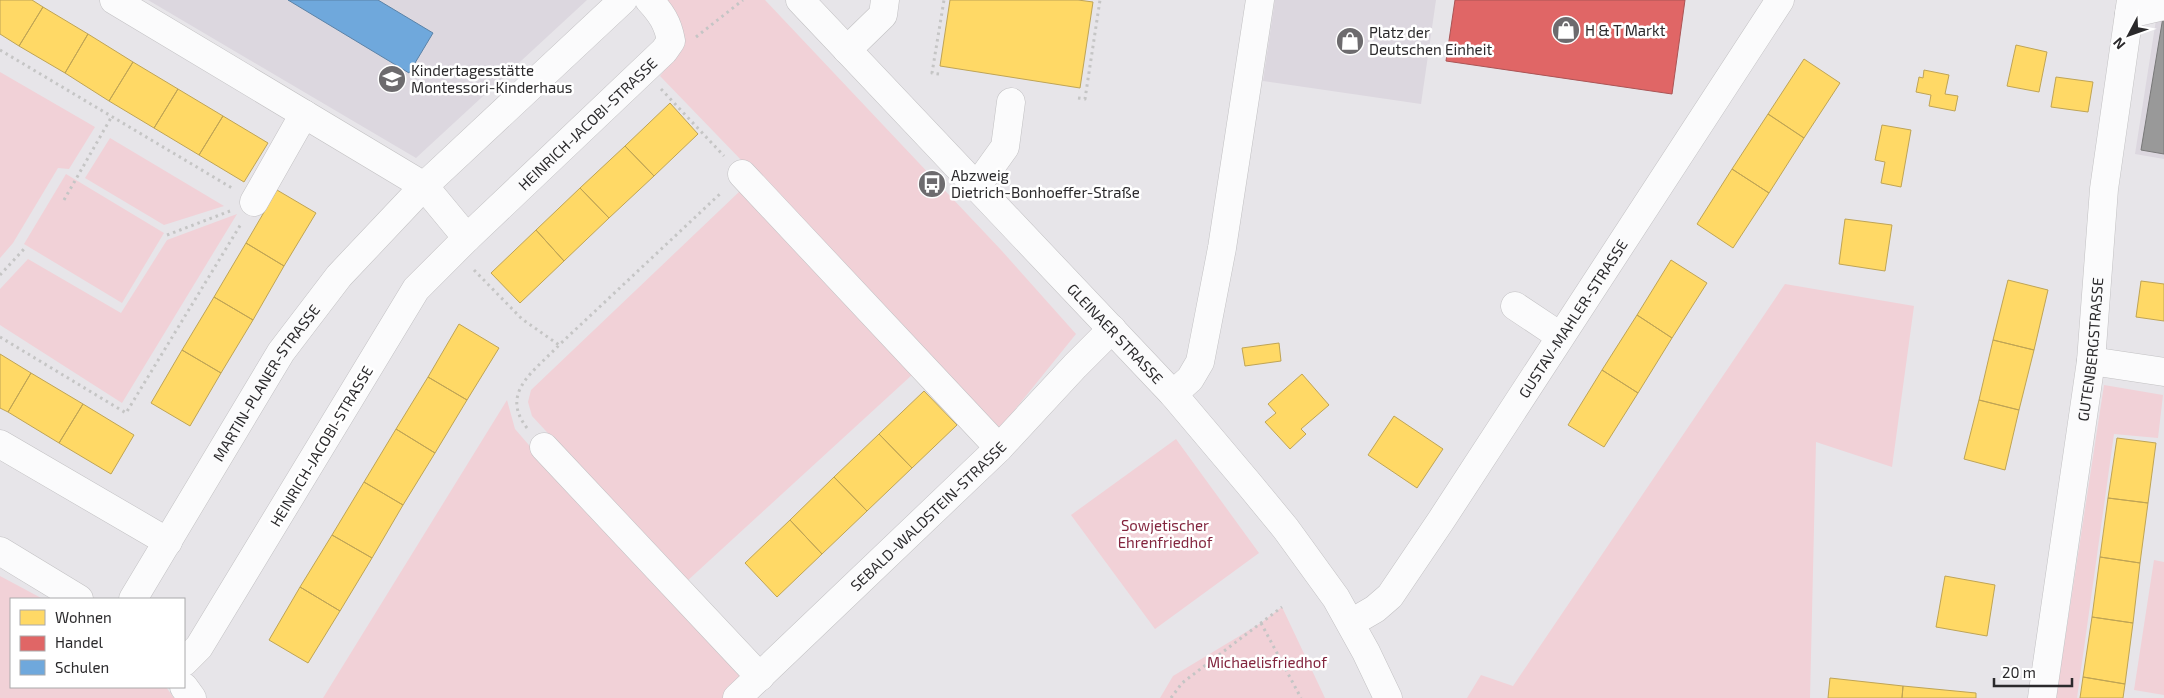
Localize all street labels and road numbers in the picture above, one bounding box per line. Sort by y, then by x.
street label: HEINRICH-JACOBI-STRASSE [514,54,661,194]
street label: GUSTAV-MAHLER-STRASSE [1514,236,1631,401]
street label: GUTENBERGSTRASSE [2073,277,2106,422]
street label: GLEINAER STRASSE [1064,279,1167,387]
street label: MARTIN-PLANER-STRASSE [209,301,323,464]
street label: HEINRICH-JACOBI-STRASSE [266,362,376,530]
street label: SEBALD-WALDSTEIN-STRASSE [846,437,1010,594]

